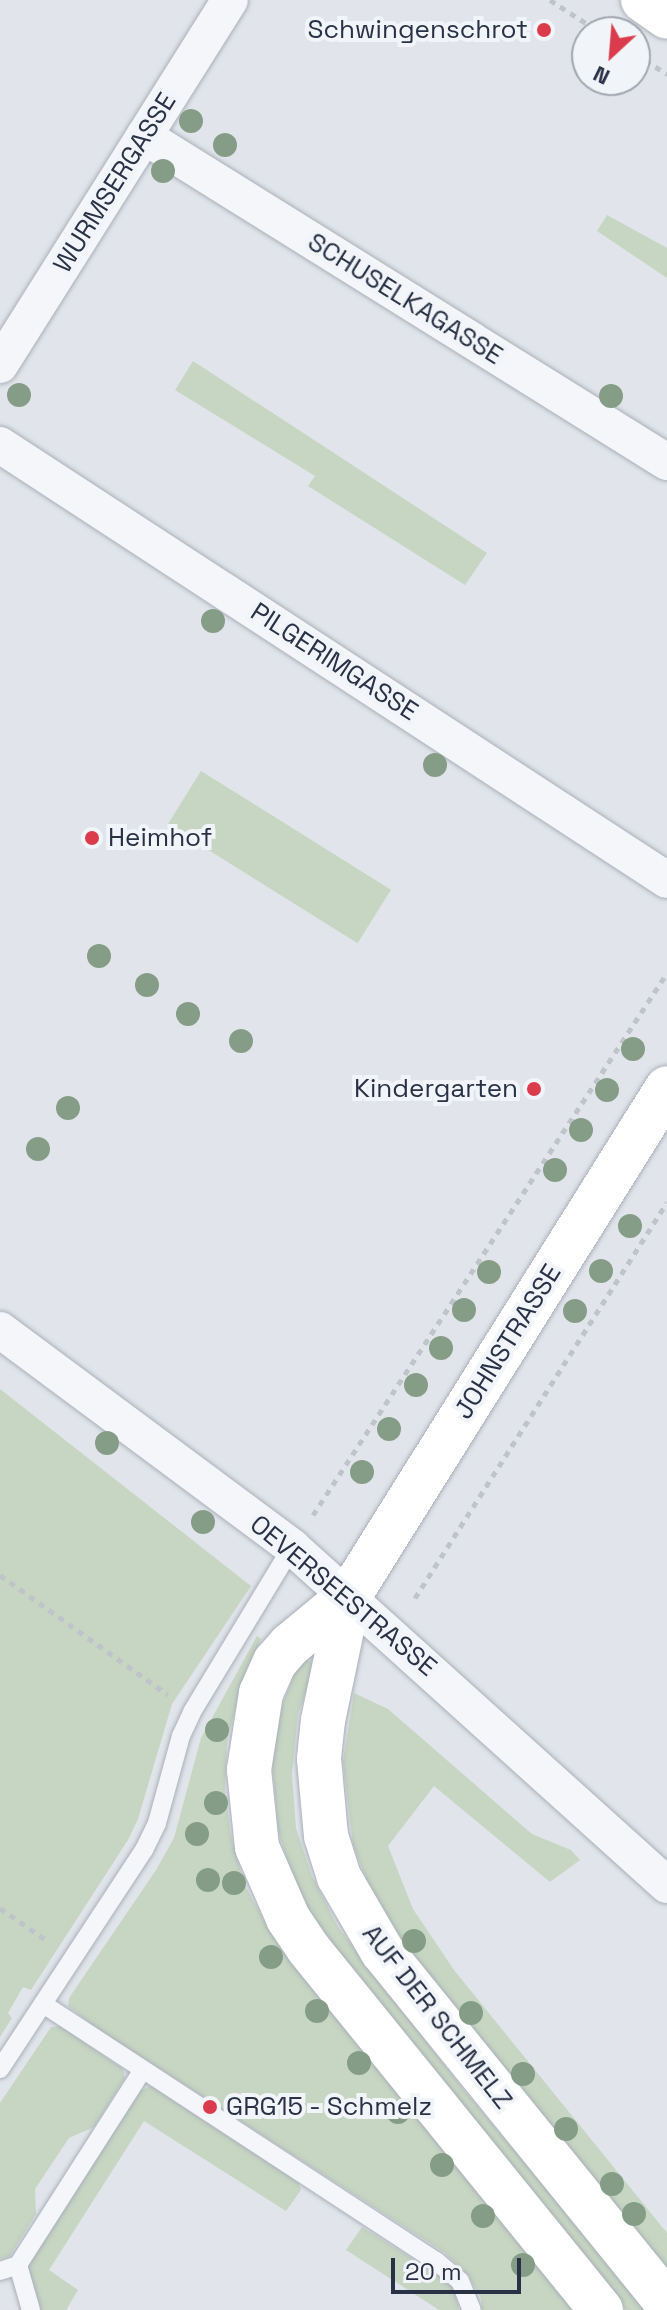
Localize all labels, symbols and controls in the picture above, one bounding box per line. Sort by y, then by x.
place label: Schwingenschrot [308,14,528,46]
north arrow [571,16,651,96]
marker: Schwingenschrot [535,21,553,39]
text: N [589,60,614,92]
street label: WURMSERGASSE [47,87,183,279]
street label: SCHUSELKAGASSE [302,226,508,372]
street label: PILGERIMGASSE [245,596,423,728]
place label: Heimhof [108,822,212,854]
marker: Heimhof [83,829,101,847]
place label: Kindergarten [354,1073,518,1105]
marker: Kindergarten [525,1080,543,1098]
street label: JOHNSTRASSE [448,1259,568,1425]
street label: OEVERSEESTRASSE [243,1509,443,1683]
street label: AUF DER SCHMELZ [355,1919,519,2115]
place label: GRG15 - Schmelz [226,2091,433,2123]
marker: GRG15 - Schmelz [201,2098,219,2116]
scale bar [395,2242,525,2292]
text: 20 m [405,2256,462,2287]

